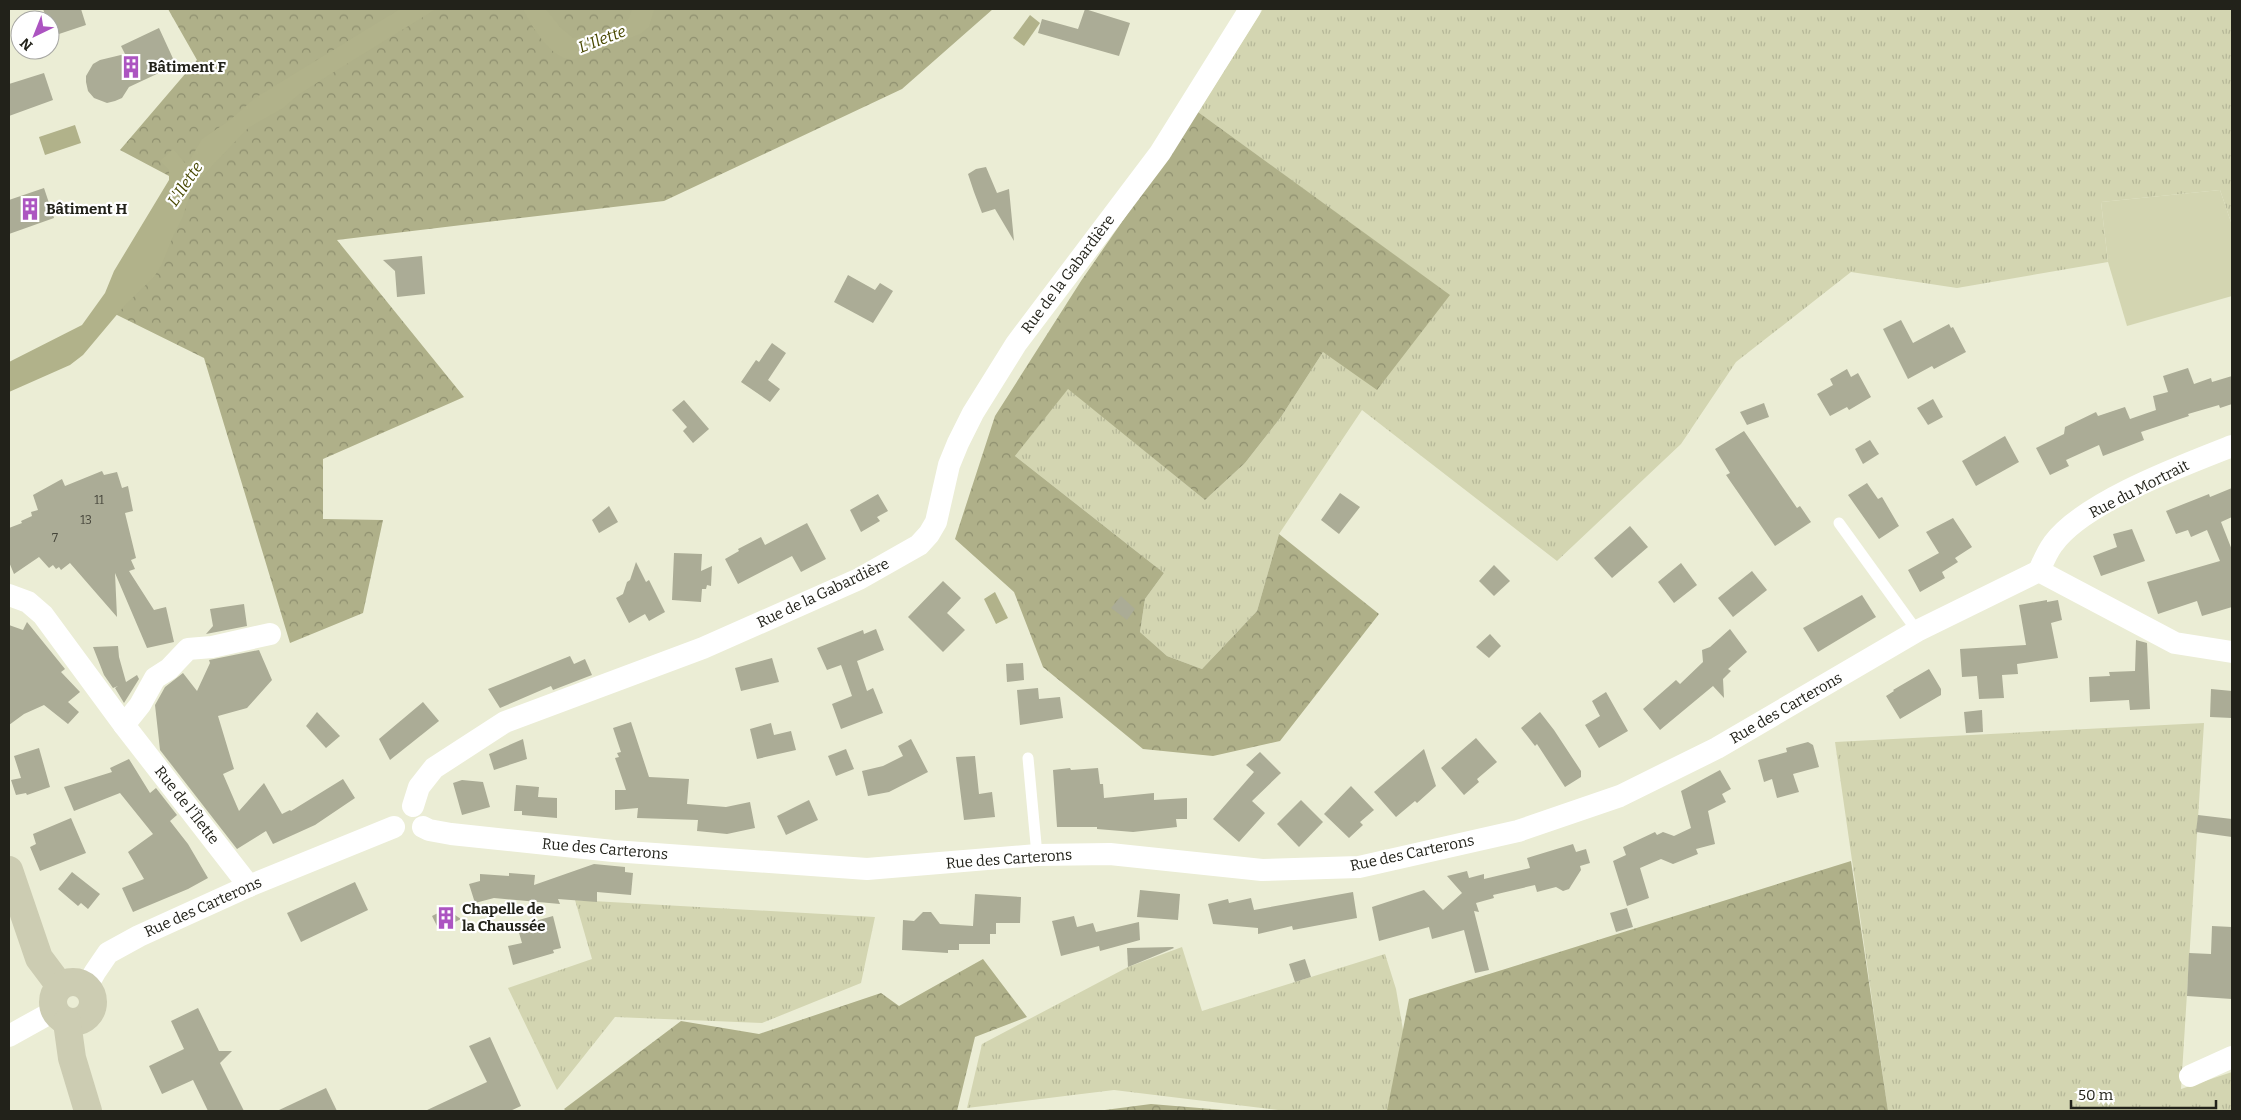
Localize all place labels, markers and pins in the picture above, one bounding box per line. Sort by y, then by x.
building icon: Bâtiment F [118,54,144,80]
place label: Bâtiment F [148,58,226,76]
building icon: Bâtiment H [17,196,43,222]
place label: Bâtiment H [46,200,127,218]
place label: Chapelle de la Chaussée [462,900,546,935]
building icon: Chapelle de la Chaussée [433,905,459,931]

